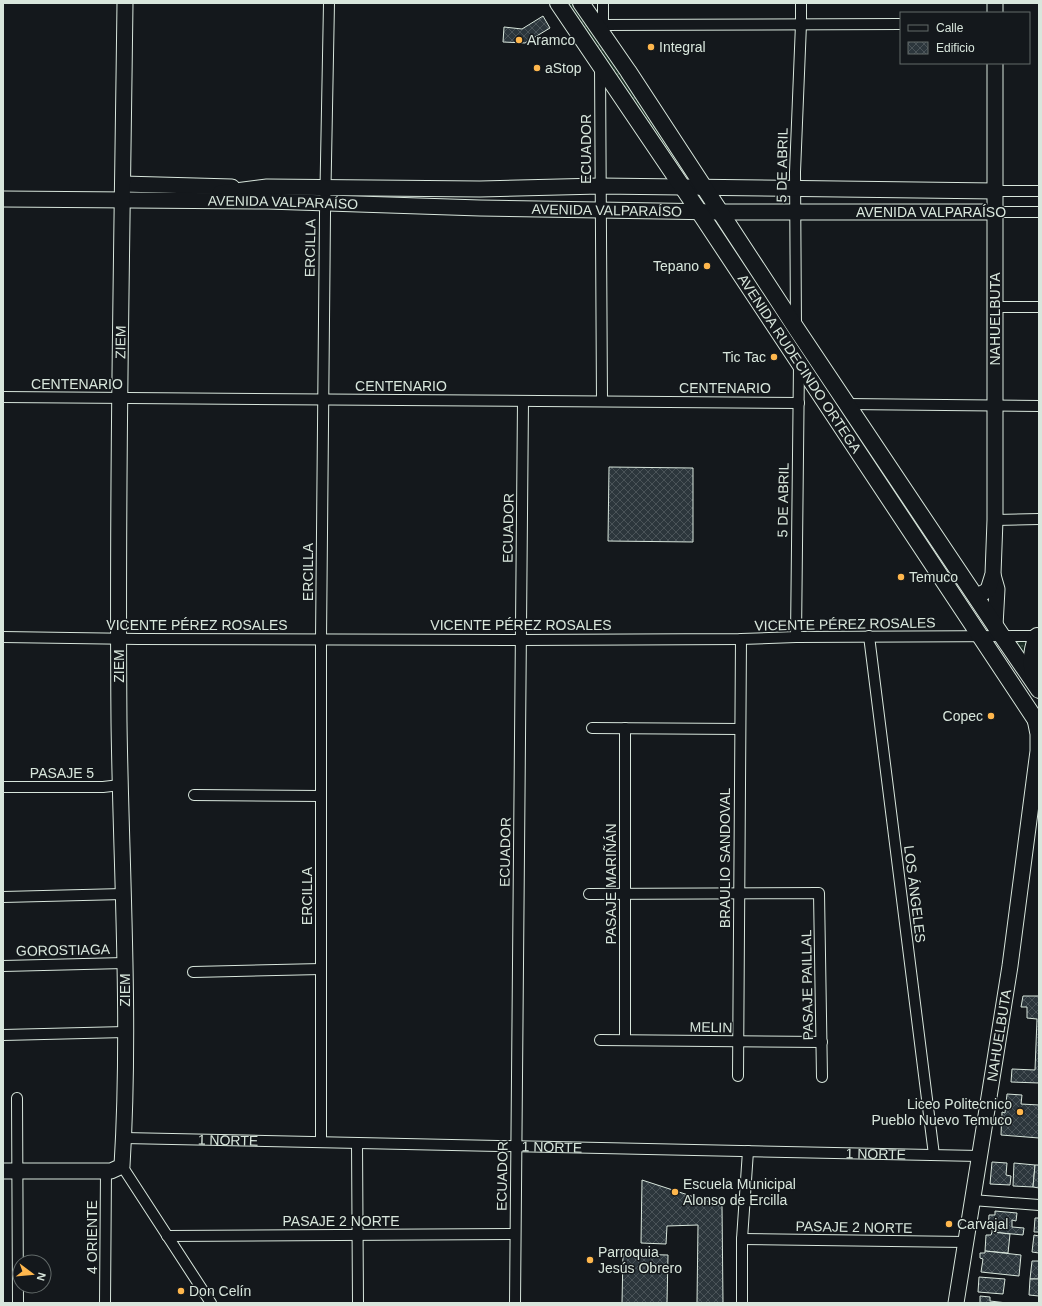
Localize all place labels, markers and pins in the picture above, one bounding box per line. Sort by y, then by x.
place label: Aramco [527,32,575,48]
marker: Aramco [514,35,524,45]
place label: Integral [659,39,706,55]
marker: Integral [646,42,656,52]
place label: aStop [545,60,582,76]
marker: aStop [532,63,542,73]
place label: Tepano [653,258,699,274]
marker: Tepano [702,261,712,271]
place label: Tic Tac [722,349,766,365]
marker: Tic Tac [769,352,779,362]
place label: Temuco [909,569,958,585]
marker: Temuco [896,572,906,582]
place label: Copec [943,708,983,724]
marker: Copec [986,711,996,721]
place label: Liceo Politecnico Pueblo Nuevo Temuco [871,1096,1012,1128]
marker: Liceo Politecnico Pueblo Nuevo Temuco [1015,1107,1025,1117]
place label: Escuela Municipal Alonso de Ercilla [683,1176,796,1208]
marker: Escuela Municipal Alonso de Ercilla [670,1187,680,1197]
place label: Carvajal [957,1216,1008,1232]
marker: Carvajal [944,1219,954,1229]
place label: Parroquia Jesús Obrero [598,1244,682,1276]
marker: Parroquia Jesús Obrero [585,1255,595,1265]
place label: Don Celín [189,1283,251,1299]
marker: Don Celín [176,1286,186,1296]

